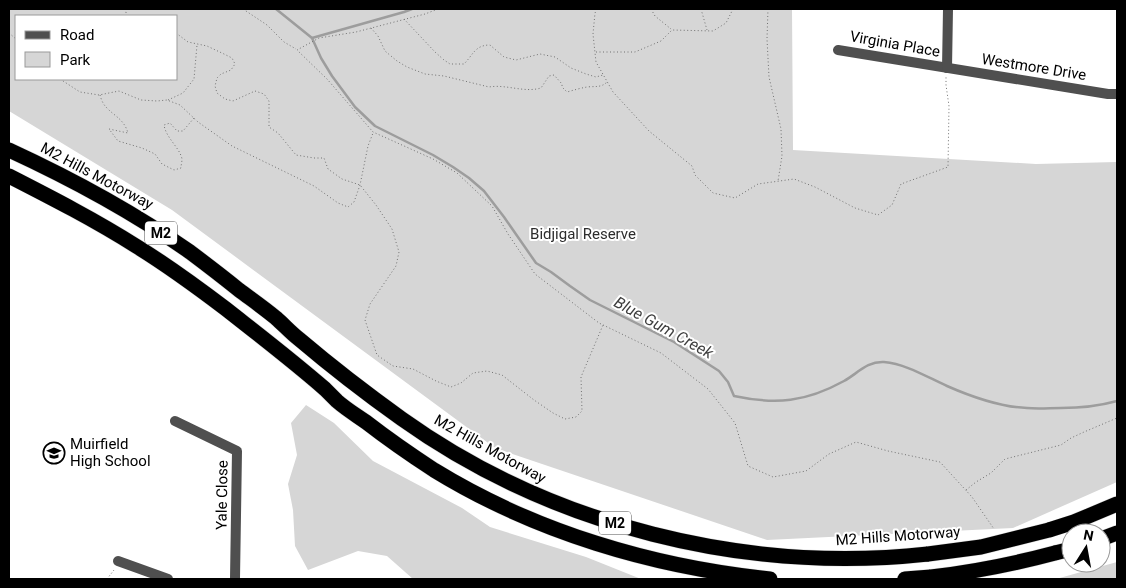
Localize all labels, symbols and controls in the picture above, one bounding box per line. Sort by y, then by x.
legend [15,15,178,80]
text: Road [60,26,94,44]
street label: Virginia Place [849,27,941,61]
street label: Westmore Drive [980,50,1088,84]
text: Park [60,51,91,69]
street label: M2 Hills Motorway [38,139,156,213]
road number: M2 [145,222,177,244]
park label: Bidjigal Reserve [530,225,636,243]
water label: Blue Gum Creek [611,292,718,363]
street label: M2 Hills Motorway [431,411,549,487]
place label: Muirfield High School [70,435,151,470]
school or university icon: Muirfield High School [42,441,66,465]
street label: Yale Close [212,460,232,530]
road number: M2 [599,512,631,534]
street label: M2 Hills Motorway [835,523,961,549]
north arrow [1061,523,1111,573]
text: N [1082,526,1095,544]

